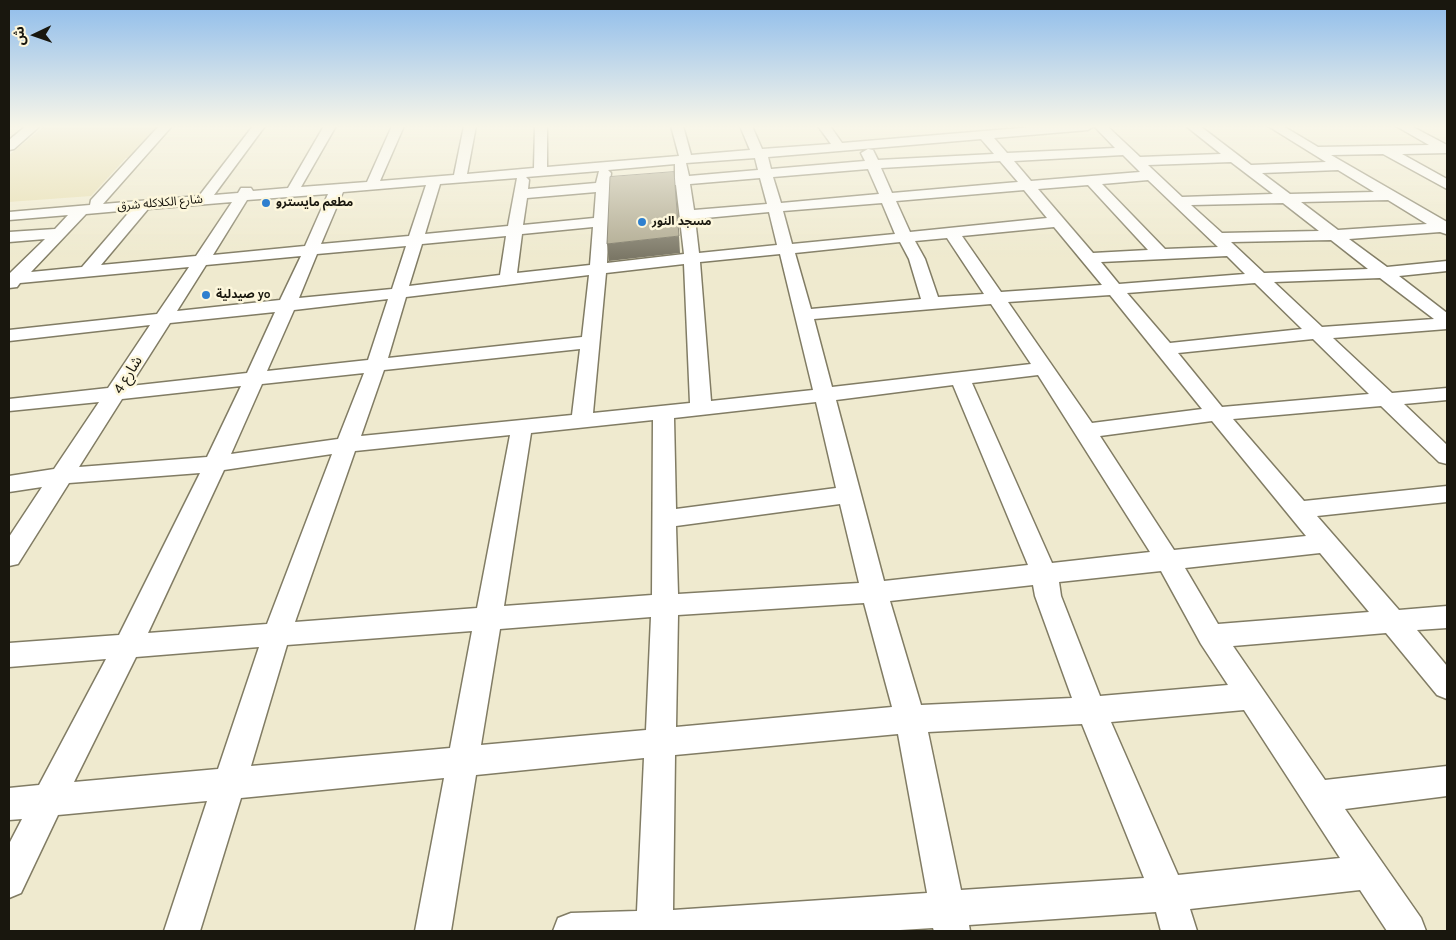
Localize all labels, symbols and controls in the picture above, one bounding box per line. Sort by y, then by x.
north arrow [10,10,60,60]
text: ش [11,26,29,46]
street label: شارع الكلاكله شرق [117,192,203,214]
place label: مطعم مايسترو [276,196,353,210]
marker: مطعم مايسترو [260,197,272,209]
place label: مسجد النور [652,215,712,229]
marker: مسجد النور [636,216,648,228]
place label: صيدلية yo [216,288,270,302]
marker: صيدلية yo [200,289,212,301]
street label: شارع 4 [109,353,147,397]

